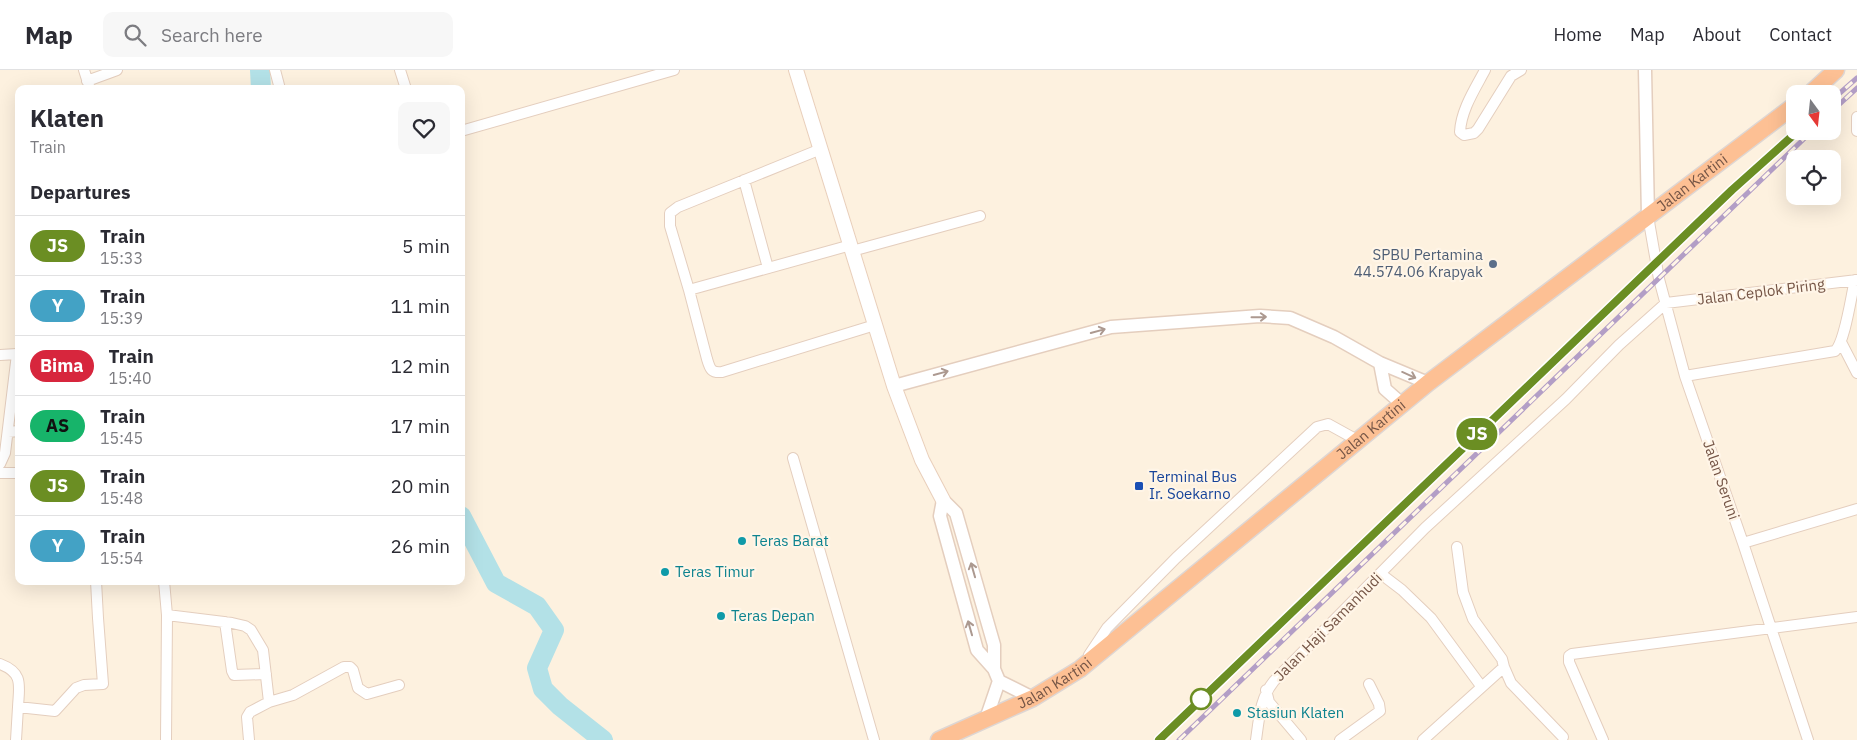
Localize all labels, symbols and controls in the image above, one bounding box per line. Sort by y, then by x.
search box [103,12,453,57]
text: Map [25,19,73,51]
icon: search [121,21,149,49]
text: Search here [161,23,263,47]
text: Home [1554,23,1602,46]
text: Map [1630,23,1665,46]
text: About [1693,23,1741,46]
text: Contact [1769,23,1832,46]
north arrow [1786,85,1841,140]
map controls [1786,85,1841,205]
text: Klaten [30,102,104,134]
button: heart [398,102,450,154]
text: Train [30,137,66,157]
street label: Jalan Kartini [1653,150,1731,215]
button: locate [1786,150,1841,205]
text: Departures [30,180,130,204]
text: Train [100,224,145,248]
text: JS [47,234,68,257]
text: 5 min [402,234,450,258]
place label: SPBU Pertamina 44.574.06 Krapyak [1354,245,1483,281]
text: 15:33 [100,248,143,268]
marker: SPBU Pertamina 44.574.06 Krapyak [1487,258,1499,270]
street label: Jalan Ceplok Piring [1696,274,1826,309]
text: Train [100,284,145,308]
text: Y [52,294,63,317]
text: 11 min [391,294,450,318]
text: 15:39 [100,308,143,328]
one-way arrow [1251,312,1267,322]
one-way arrow [1089,326,1105,335]
text: Train [109,344,154,368]
text: Bima [40,354,84,377]
text: 12 min [391,354,450,378]
text: 15:40 [109,368,152,388]
one-way arrow [932,368,948,377]
one-way arrow [1401,371,1416,380]
street label: Jalan Kartini [1332,395,1409,463]
text: Train [100,404,145,428]
text: AS [46,414,69,437]
text: 17 min [391,414,450,438]
line badge: JS [1454,418,1500,450]
text: JS [1466,422,1488,445]
text: 15:45 [100,428,143,448]
street label: Jalan Seruni [1699,437,1744,522]
text: Train [100,464,145,488]
place label: Terminal Bus Ir. Soekarno [1149,467,1237,503]
text: JS [47,474,68,497]
text: 20 min [391,474,450,498]
marker: Terminal Bus Ir. Soekarno [1133,480,1145,492]
text: 15:48 [100,488,143,508]
text: Train [100,524,145,548]
place label: Teras Barat [752,531,829,550]
text: Y [52,534,63,557]
text: 26 min [391,534,450,558]
marker: Teras Barat [736,535,748,547]
text: 15:54 [100,548,143,568]
place label: Teras Timur [675,562,755,581]
one-way arrow [968,563,978,579]
marker: Teras Timur [659,566,671,578]
street label: Jalan Haji Samanhudi [1270,569,1386,685]
place label: Teras Depan [731,606,815,625]
marker: Teras Depan [715,610,727,622]
one-way arrow [965,620,975,636]
street label: Jalan Kartini [1014,653,1096,713]
unlabelled marker [1190,688,1212,710]
place label: Stasiun Klaten [1247,703,1344,722]
marker: Stasiun Klaten [1231,707,1243,719]

